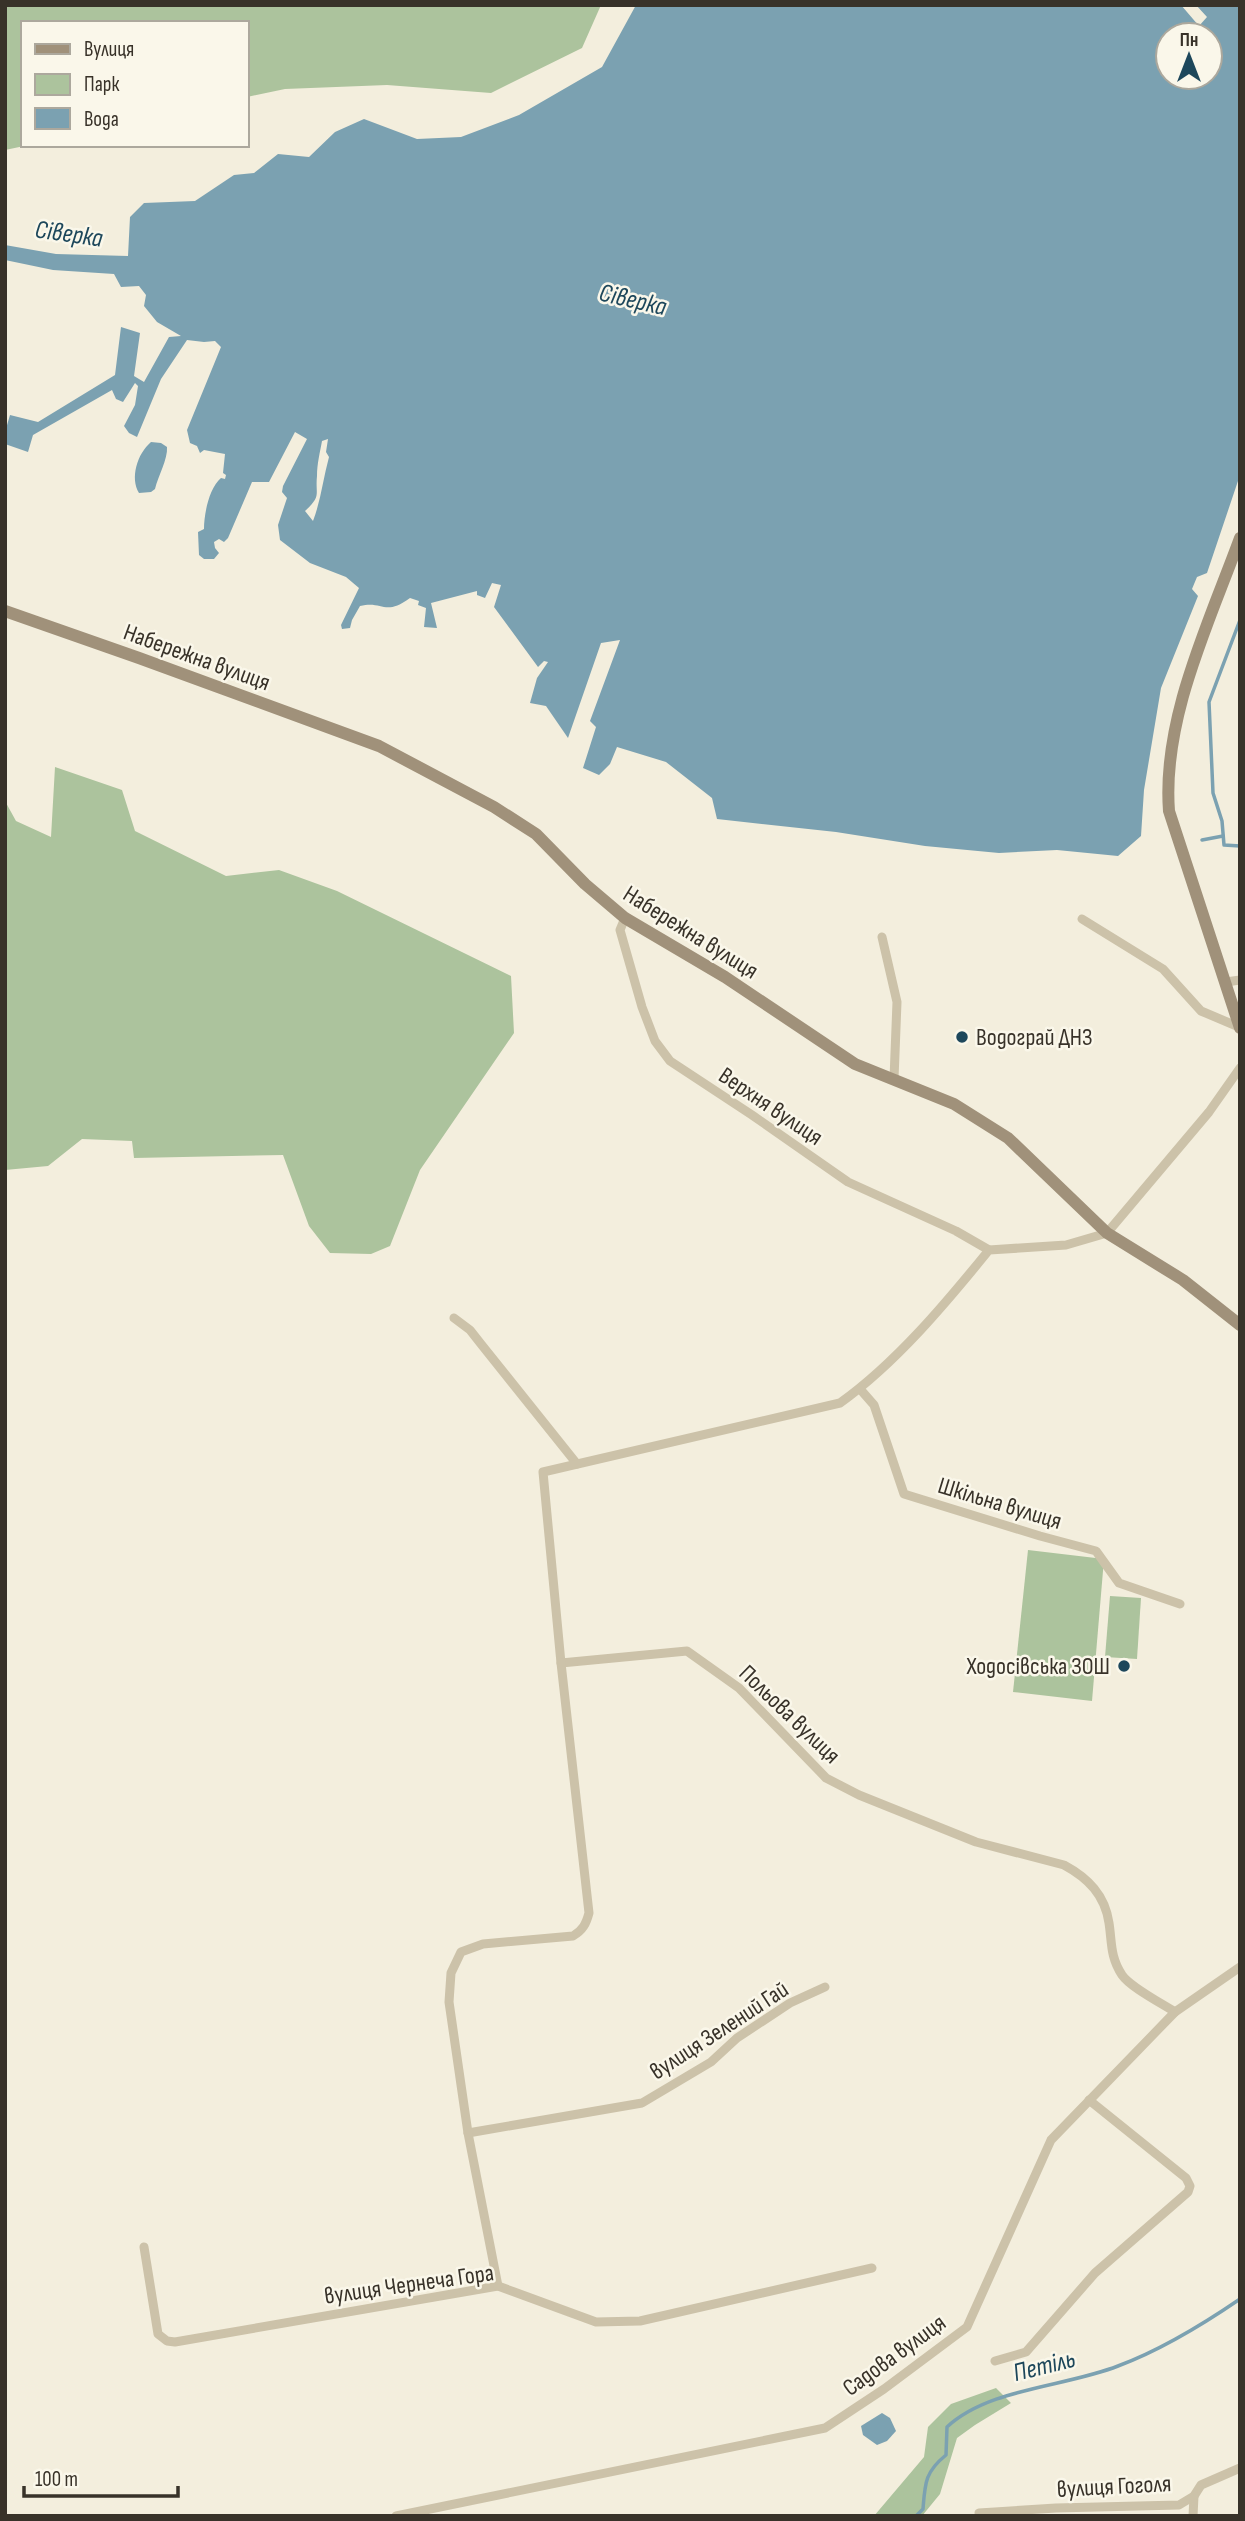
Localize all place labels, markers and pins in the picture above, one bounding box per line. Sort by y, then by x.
place label: Водограй ДНЗ [976,1023,1093,1052]
marker: Водограй ДНЗ [954,1029,970,1045]
place label: Ходосівська ЗОШ [966,1652,1110,1681]
marker: Ходосівська ЗОШ [1116,1658,1132,1674]

